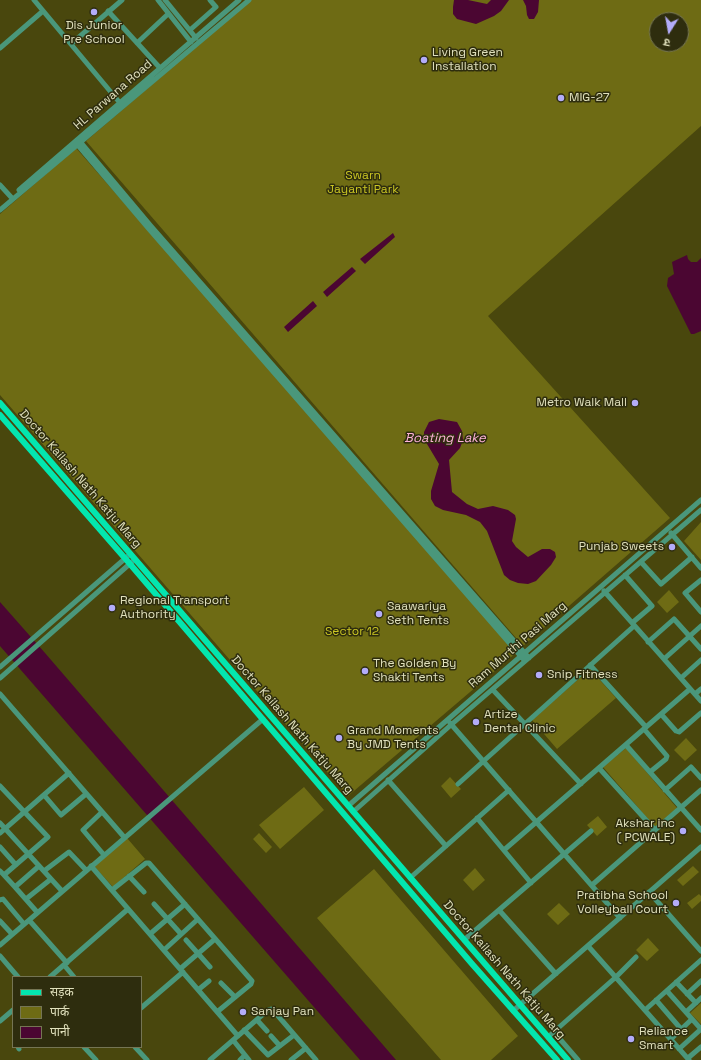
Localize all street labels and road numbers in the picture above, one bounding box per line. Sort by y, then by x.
street label: HL Parwana Road [71,57,155,133]
street label: Doctor Kailash Nath Katju Marg [16,407,144,551]
street label: Ram Murthi Pasi Marg [466,599,570,691]
street label: Doctor Kailash Nath Katju Marg [228,653,356,797]
street label: Doctor Kailash Nath Katju Marg [440,898,568,1042]

